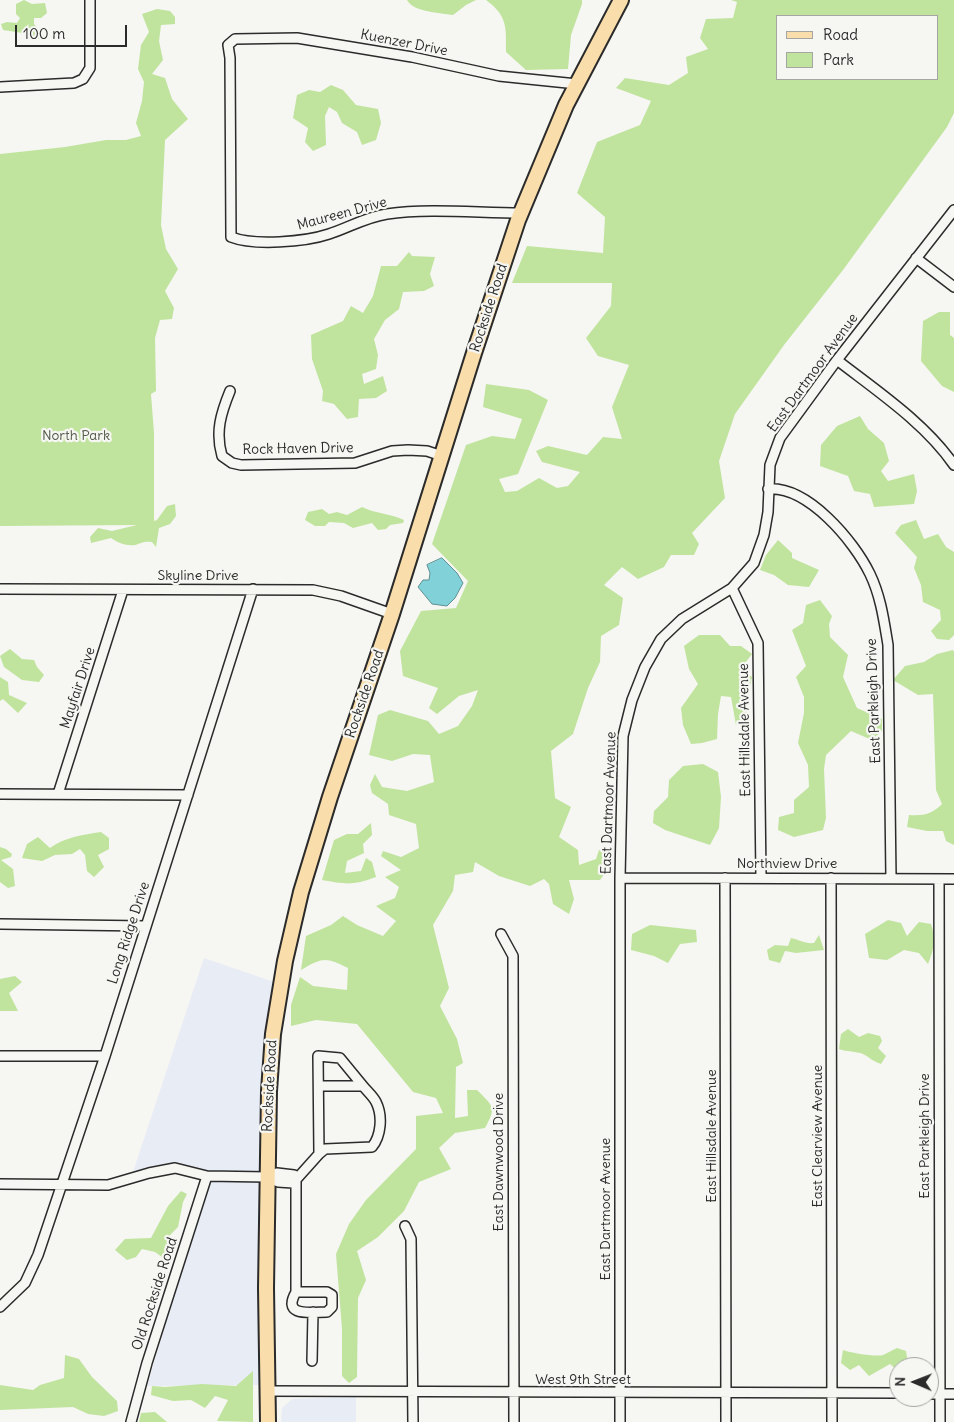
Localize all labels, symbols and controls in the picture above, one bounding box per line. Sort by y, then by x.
scale bar [18,15,130,47]
legend [776,15,939,80]
text: 100 m [23,24,65,43]
text: Road [823,25,858,44]
street label: Kuenzer Drive [359,26,449,60]
text: Park [823,50,854,69]
street label: Maureen Drive [295,194,389,234]
street label: Rockside Road [467,262,511,354]
street label: East Dartmoor Avenue [764,310,862,436]
park label: North Park [42,428,110,444]
street label: Rock Haven Drive [242,440,354,458]
street label: Skyline Drive [157,568,239,584]
street label: East Parkleigh Drive [863,638,885,764]
street label: Mayfair Drive [57,645,99,731]
street label: Rockside Road [342,648,388,740]
street label: East Hillsdale Avenue [735,663,755,797]
street label: East Dartmoor Avenue [598,731,620,875]
street label: Northview Drive [737,856,837,872]
street label: Long Ridge Drive [105,880,153,986]
street label: Rockside Road [259,1039,281,1133]
street label: East Clearview Avenue [810,1065,826,1207]
street label: East Hillsdale Avenue [704,1069,720,1203]
street label: East Parkleigh Drive [917,1073,933,1199]
street label: East Dawnwood Drive [491,1093,507,1231]
street label: East Dartmoor Avenue [598,1138,614,1280]
street label: Old Rockside Road [129,1235,181,1353]
north arrow [889,1357,939,1407]
street label: West 9th Street [535,1372,631,1388]
text: N [891,1377,909,1387]

